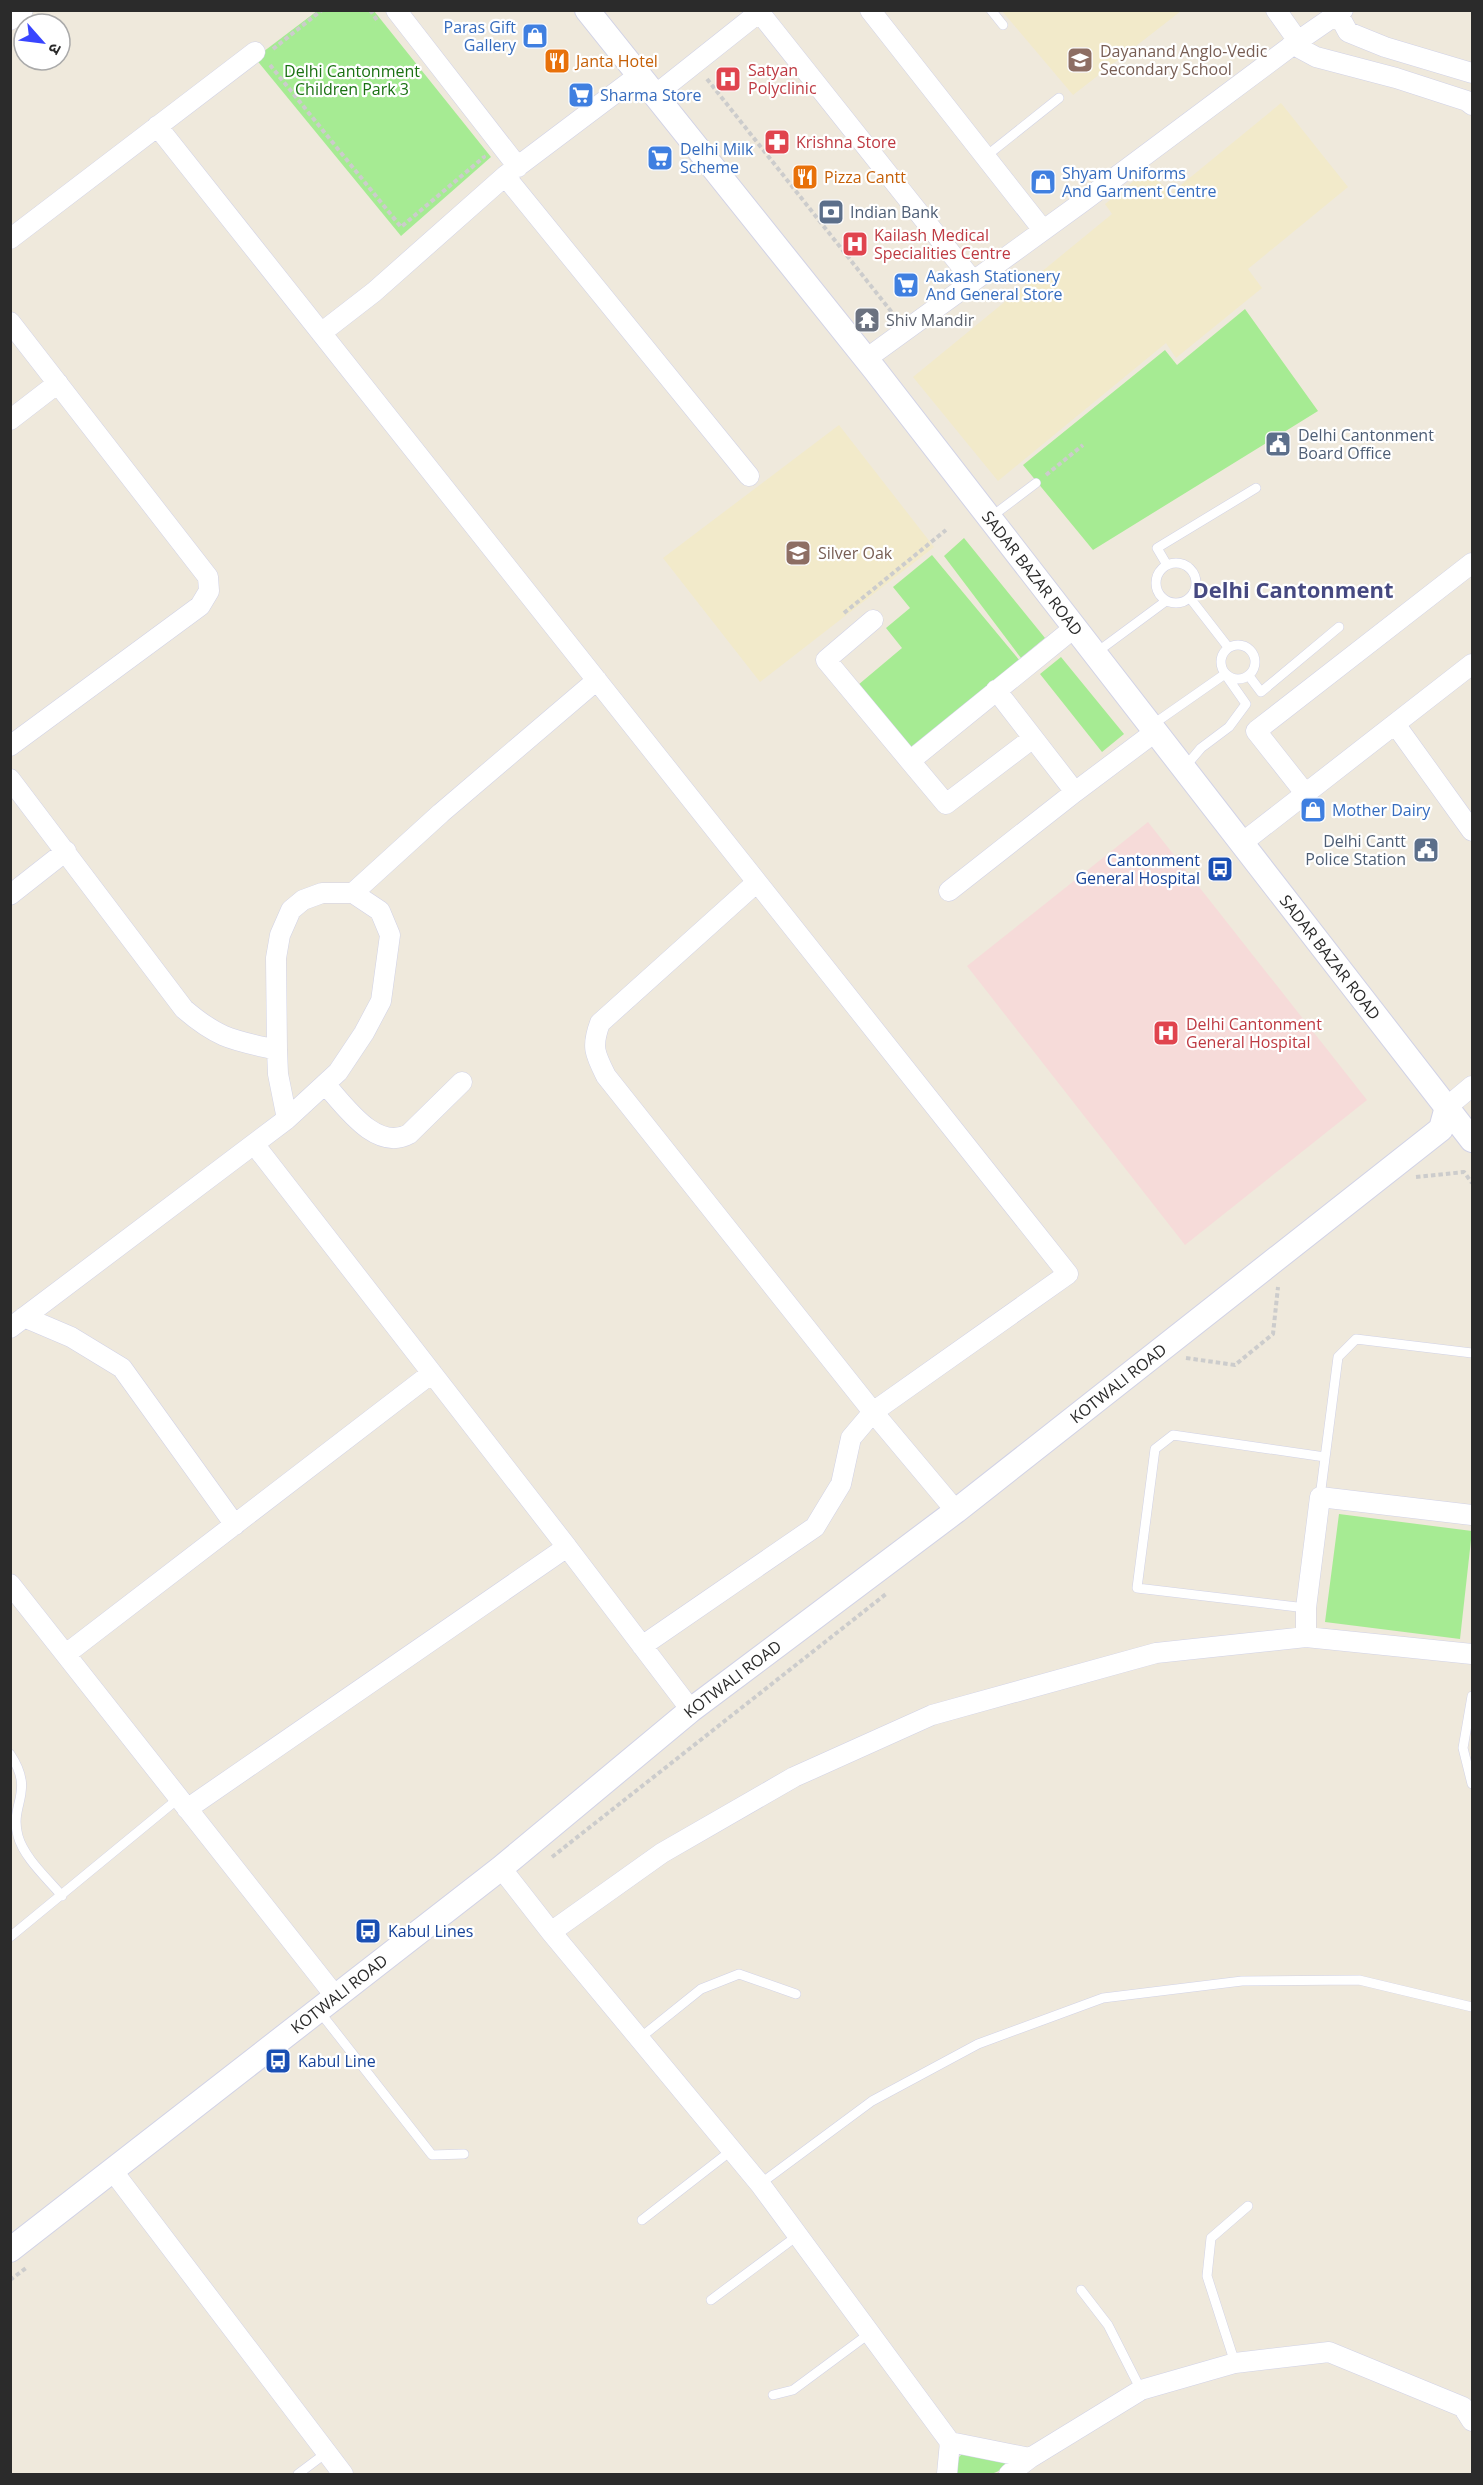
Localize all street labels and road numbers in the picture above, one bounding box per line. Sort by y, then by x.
street label: SADAR BAZAR ROAD [977,506,1088,640]
street label: SADAR BAZAR ROAD [1275,890,1386,1024]
street label: KOTWALI ROAD [1065,1338,1171,1428]
street label: KOTWALI ROAD [679,1635,786,1723]
street label: KOTWALI ROAD [286,1949,392,2039]

